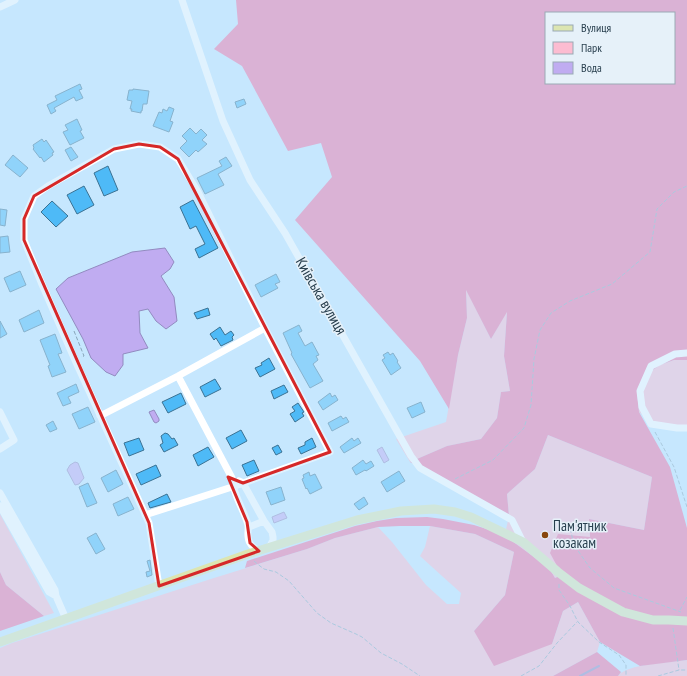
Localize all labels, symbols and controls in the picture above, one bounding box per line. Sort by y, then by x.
legend [545,12,675,84]
text: Вулиця [581,20,611,35]
text: Парк [581,40,602,55]
text: Вода [581,60,602,75]
street label: Київська вулиця [292,254,351,338]
place label: Пам'ятник козакам [553,516,607,552]
marker: Пам'ятник козакам [540,530,550,540]

